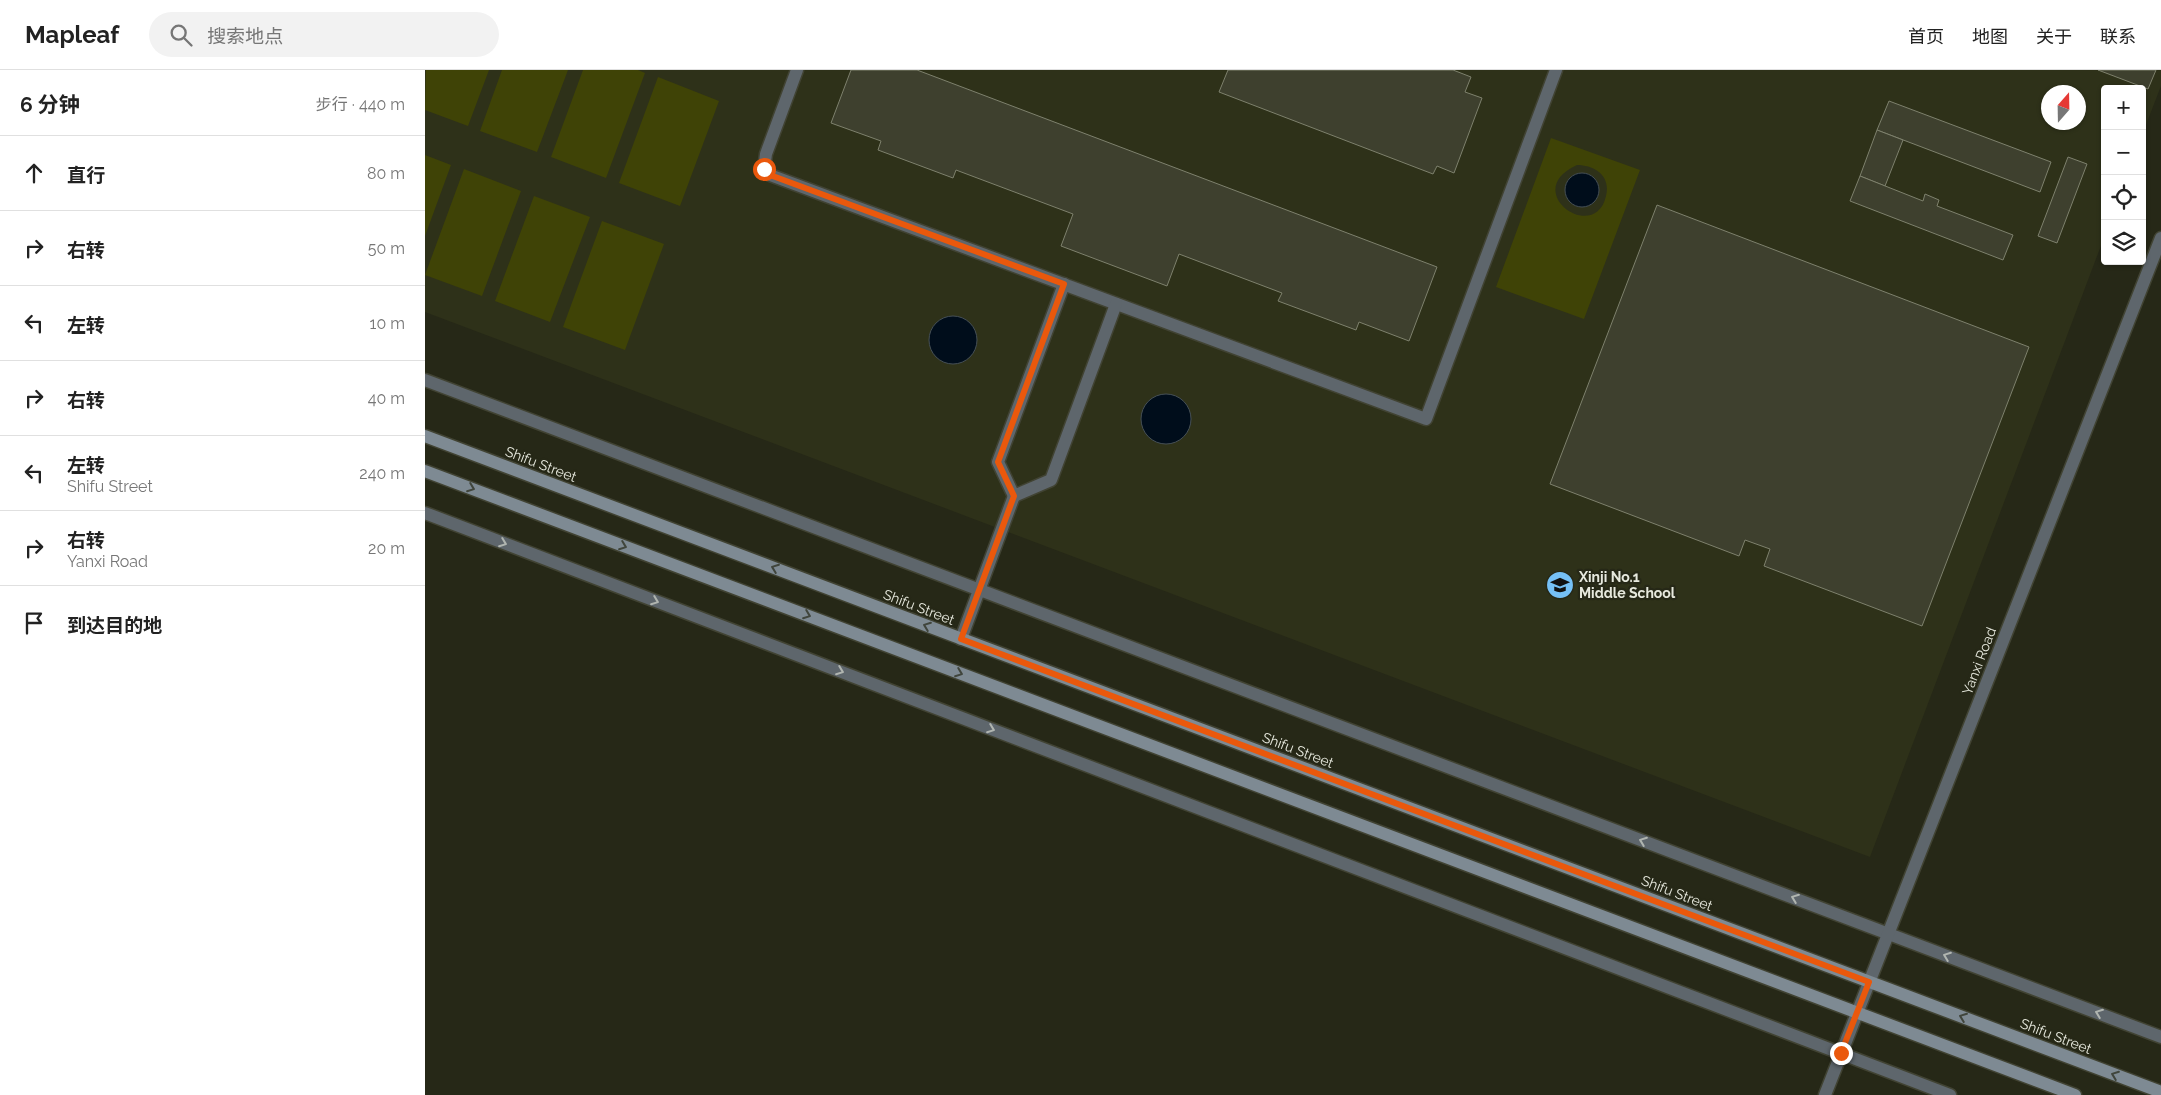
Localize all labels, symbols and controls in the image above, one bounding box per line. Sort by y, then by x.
search box [149,12,499,57]
text: Mapleaf [25,20,119,49]
icon: search [167,21,195,49]
text: 搜索地点 [207,25,283,47]
text: 首页 [1908,26,1944,47]
text: 地图 [1972,26,2008,47]
text: 关于 [2036,26,2072,47]
text: 联系 [2100,26,2136,47]
north arrow [2041,85,2086,130]
map controls [2101,85,2146,265]
button: + [2101,85,2146,130]
text: 6 分钟 [20,92,80,117]
text: 步行 · 440 m [316,95,405,114]
button: − [2101,130,2146,175]
route start [753,158,776,181]
icon: ahead [20,159,48,187]
text: 直行 [67,164,105,186]
text: 80 m [367,164,405,183]
button: locate [2101,175,2146,220]
button: layers [2101,220,2146,265]
icon: right [20,234,48,262]
text: 右转 [67,239,105,261]
text: 50 m [368,239,405,258]
icon: left [20,309,48,337]
text: 左转 [67,314,105,336]
text: 10 m [370,314,405,333]
icon: right [20,384,48,412]
text: 右转 [67,389,105,411]
text: 40 m [368,389,405,408]
street label: Shifu Street [503,443,579,485]
text: 左转 [67,454,105,476]
icon: left [20,459,48,487]
text: 240 m [359,464,405,483]
text: Shifu Street [67,477,153,496]
one-way arrow [466,482,474,492]
text: 右转 [67,529,105,551]
icon: right [20,534,48,562]
one-way arrow [498,537,507,547]
text: 20 m [368,539,405,558]
one-way arrow [618,540,626,550]
text: Yanxi Road [67,552,148,571]
one-way arrow [772,564,780,574]
place label: Xinji No.1 Middle School [1578,569,1676,601]
school or university icon: Xinji No.1 Middle School [1545,570,1575,600]
street label: Shifu Street [881,586,957,628]
one-way arrow [650,595,659,605]
icon: arrive [20,609,48,637]
one-way arrow [803,610,811,620]
text: 到达目的地 [67,614,162,636]
one-way arrow [924,622,932,632]
street label: Yanxi Road [1959,625,1999,697]
one-way arrow [835,666,843,676]
one-way arrow [954,667,963,677]
one-way arrow [987,723,995,733]
street label: Shifu Street [1260,729,1336,771]
one-way arrow [1639,837,1648,847]
street label: Shifu Street [1639,872,1715,914]
one-way arrow [1791,894,1800,904]
one-way arrow [1943,952,1952,962]
one-way arrow [2095,1009,2104,1019]
one-way arrow [1960,1013,1968,1023]
street label: Shifu Street [2018,1015,2094,1057]
route end [1830,1042,1853,1065]
one-way arrow [2112,1071,2120,1081]

